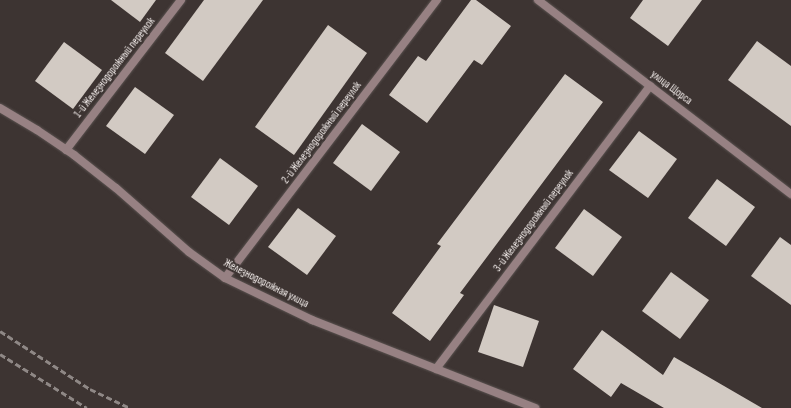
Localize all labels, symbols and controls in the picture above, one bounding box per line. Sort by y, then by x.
street label: 1-й Железнодорожный переулок [72,15,158,121]
street label: улица Щорса [648,68,694,108]
street label: 2-й Железнодорожный переулок [279,79,365,187]
street label: 3-й Железнодорожный переулок [491,167,577,275]
street label: Железнодорожная улица [221,257,311,311]

